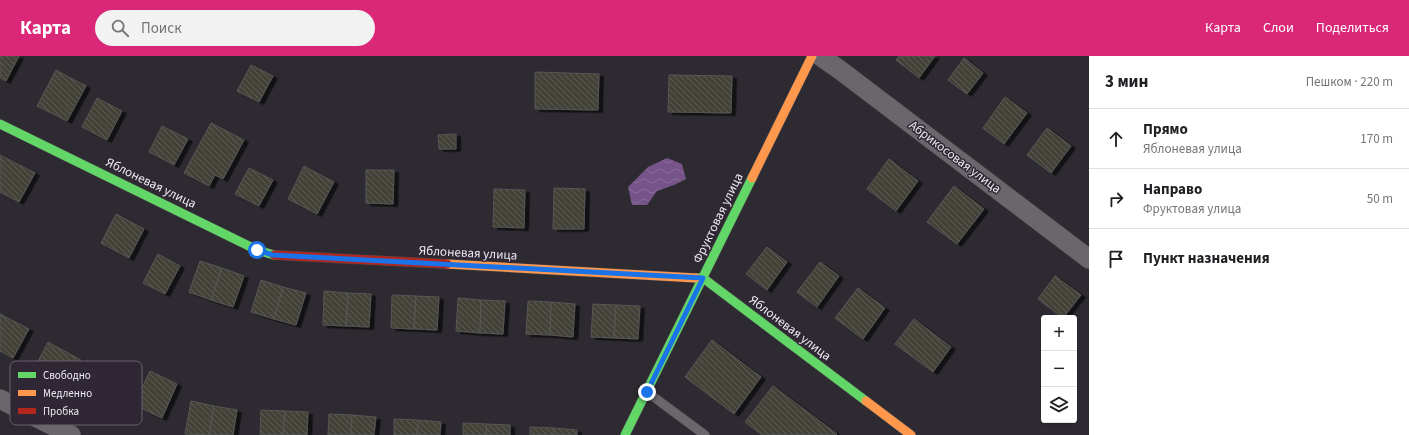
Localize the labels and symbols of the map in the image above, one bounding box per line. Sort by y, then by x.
street label: Абрикосовая улица [905,116,1005,198]
street label: Яблоневая улица [103,153,199,213]
street label: Фруктовая улица [688,170,748,266]
route start [248,241,266,259]
street label: Яблоневая улица [418,241,518,265]
street label: Яблоневая улица [745,291,835,365]
legend [10,361,142,425]
text: Свободно [43,368,91,383]
route end [638,383,656,401]
text: Медленно [43,386,92,401]
text: Пробка [43,404,79,419]

